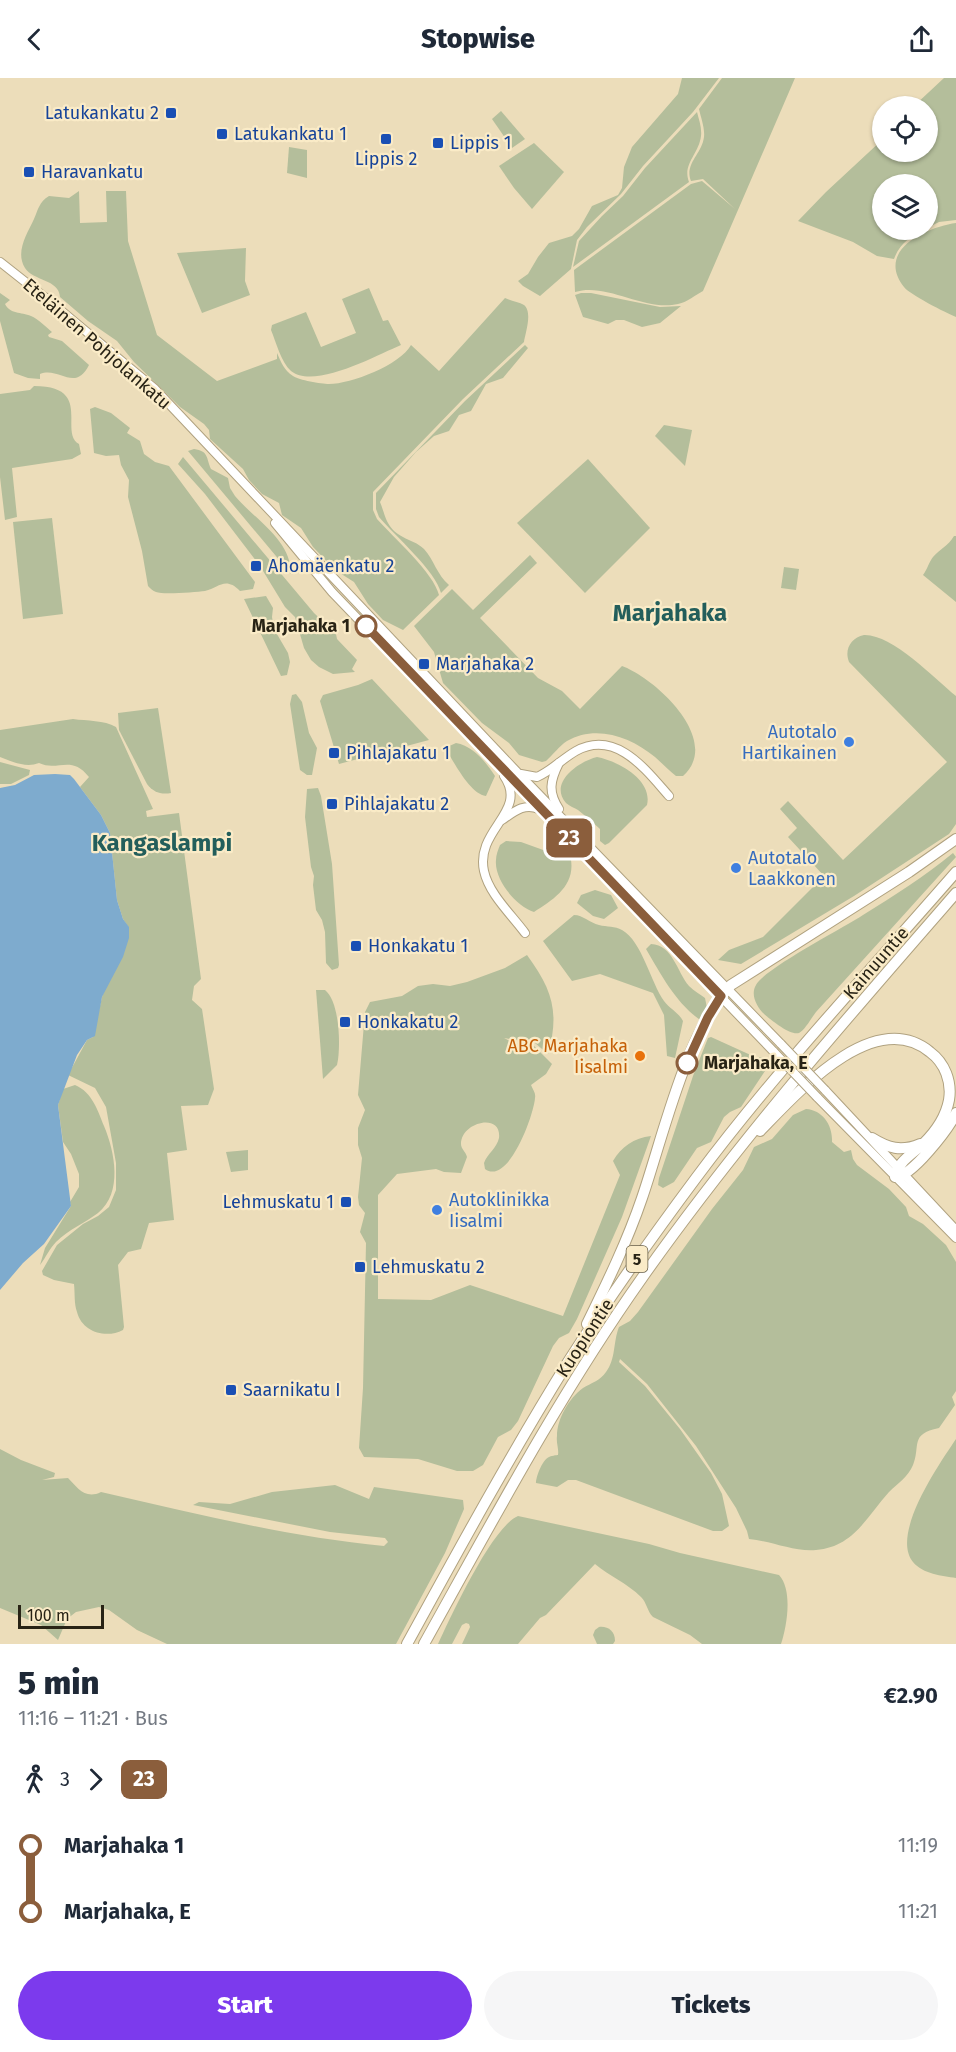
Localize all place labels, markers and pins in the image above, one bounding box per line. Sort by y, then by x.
place label: Latukankatu 2 [45,102,159,124]
marker: Latukankatu 2 [164,106,178,120]
place label: Latukankatu 1 [234,123,347,145]
marker: Latukankatu 1 [215,127,229,141]
marker: Lippis 2 [379,132,393,146]
place label: Lippis 1 [450,132,511,154]
marker: Lippis 1 [431,136,445,150]
place label: Lippis 2 [355,148,417,170]
place label: Haravankatu [41,161,144,183]
marker: Haravankatu [22,165,36,179]
place label: Ahomäenkatu 2 [268,555,394,577]
marker: Ahomäenkatu 2 [249,559,263,573]
place label: Marjahaka 1 [252,615,350,637]
marker: Marjahaka 1 [355,615,377,637]
place label: Marjahaka 2 [436,653,534,675]
marker: Marjahaka 2 [417,657,431,671]
place label: Autotalo Hartikainen [742,721,837,764]
marker: Autotalo Hartikainen [842,735,856,749]
place label: Pihlajakatu 1 [346,742,450,764]
marker: Pihlajakatu 1 [327,746,341,760]
place label: Pihlajakatu 2 [344,793,449,815]
marker: Pihlajakatu 2 [325,797,339,811]
place label: Autotalo Laakkonen [748,847,836,890]
marker: Autotalo Laakkonen [729,861,743,875]
place label: Honkakatu 1 [368,935,468,957]
marker: Honkakatu 1 [349,939,363,953]
place label: Honkakatu 2 [357,1011,459,1033]
marker: Honkakatu 2 [338,1015,352,1029]
place label: ABC Marjahaka Iisalmi [507,1035,628,1078]
marker: ABC Marjahaka Iisalmi [633,1049,647,1063]
marker: Marjahaka, E [676,1052,698,1074]
place label: Marjahaka, E [704,1052,808,1074]
place label: Autoklinikka Iisalmi [449,1189,550,1232]
place label: Lehmuskatu 1 [223,1191,334,1213]
marker: Lehmuskatu 1 [339,1195,353,1209]
marker: Autoklinikka Iisalmi [430,1203,444,1217]
place label: Lehmuskatu 2 [372,1256,485,1278]
marker: Lehmuskatu 2 [353,1260,367,1274]
place label: Saarnikatu I [243,1379,341,1401]
marker: Saarnikatu I [224,1383,238,1397]

